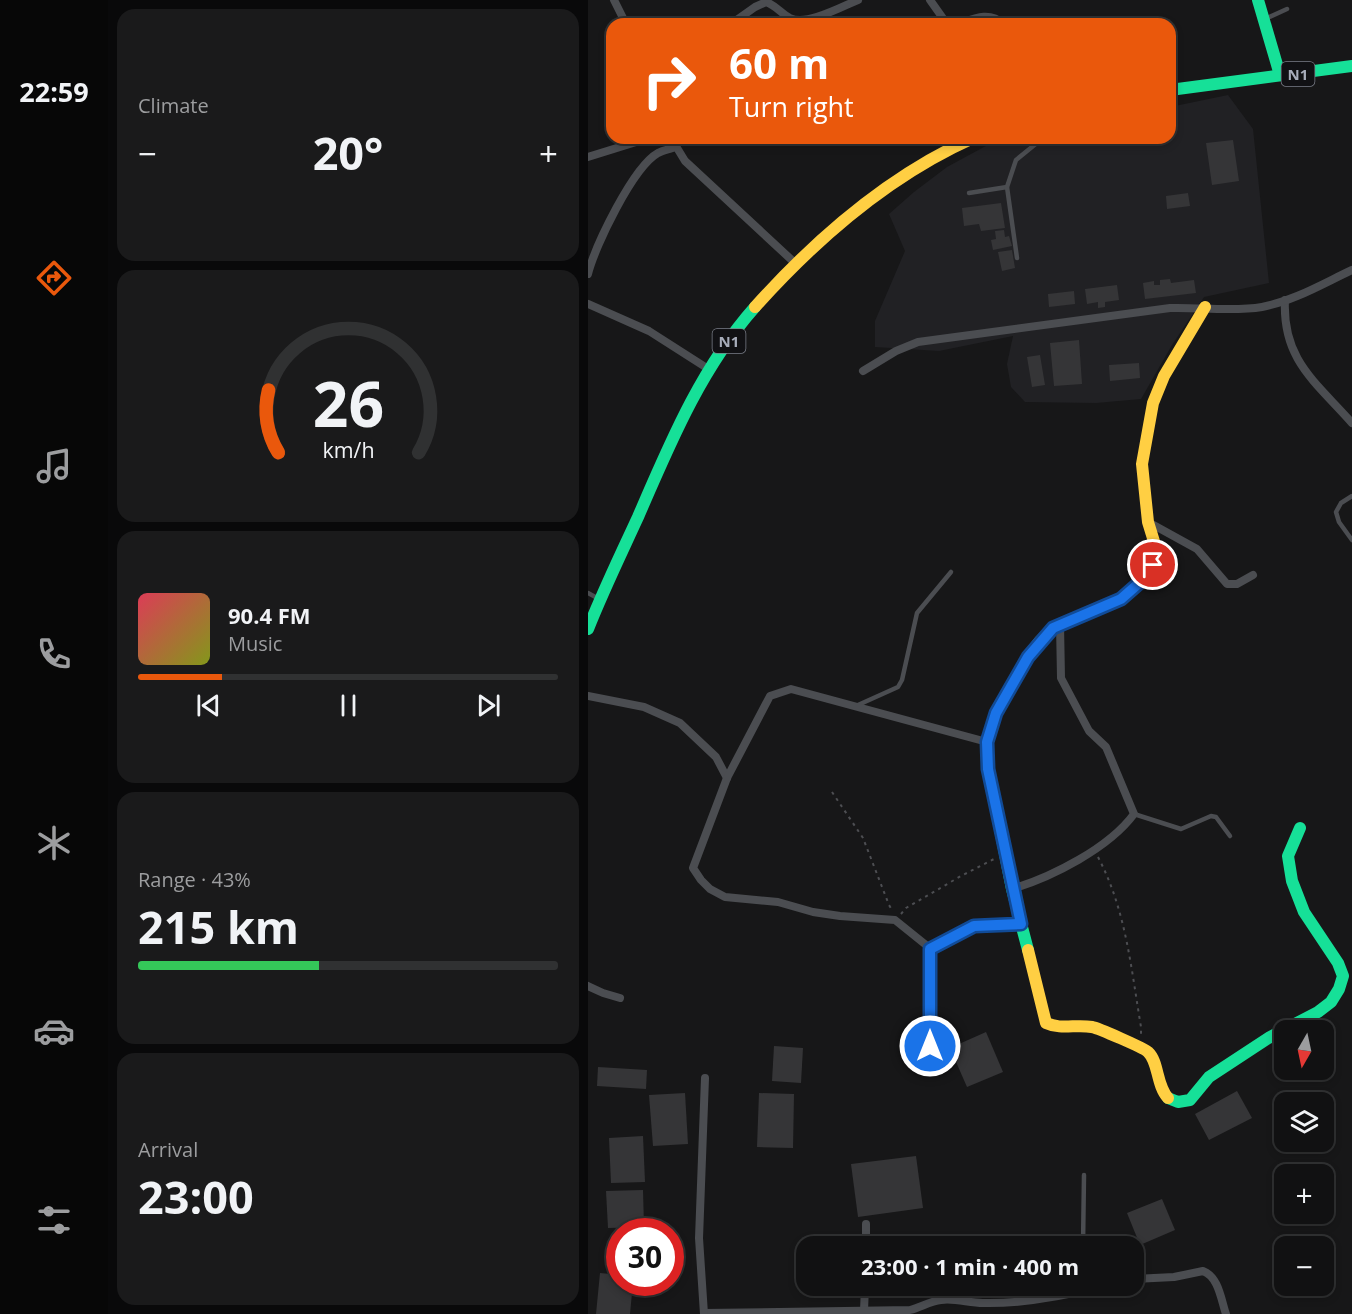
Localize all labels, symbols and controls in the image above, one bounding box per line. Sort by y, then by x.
text: 60 m [729,34,829,91]
icon: right [630,42,708,120]
road number: N1 [1282,62,1314,86]
text: 22:59 [19,73,89,110]
text: Turn right [729,88,854,125]
text: Climate [138,92,209,119]
text: 20° [313,122,383,183]
text: − [138,131,157,176]
text: + [539,131,558,176]
icon: directions [33,257,75,299]
road number: N1 [712,329,746,353]
text: 26 [312,360,384,445]
text: km/h [322,435,374,464]
icon: music [33,445,75,487]
pin [1127,539,1178,590]
icon: arrive [1136,548,1169,581]
text: 90.4 FM [228,600,311,630]
text: Music [228,630,282,657]
icon: phone [33,633,75,675]
icon: previous [192,689,225,722]
icon: pause [332,689,365,722]
icon: next [472,689,505,722]
icon: climate [33,822,75,864]
text: Range · 43% [138,866,251,893]
text: 215 km [138,896,299,957]
icon: car [33,1010,75,1052]
position arrow [898,1014,962,1078]
north arrow [1274,1020,1334,1080]
map controls [1274,1020,1334,1296]
button: layers [1274,1092,1334,1152]
text: Arrival [138,1136,198,1163]
button: + [1274,1164,1334,1224]
text: 23:00 [138,1166,254,1227]
icon: filters [33,1199,75,1241]
speed limit sign: 30 [606,1218,684,1296]
button: − [1274,1236,1334,1296]
text: 23:00 · 1 min · 400 m [861,1251,1079,1281]

